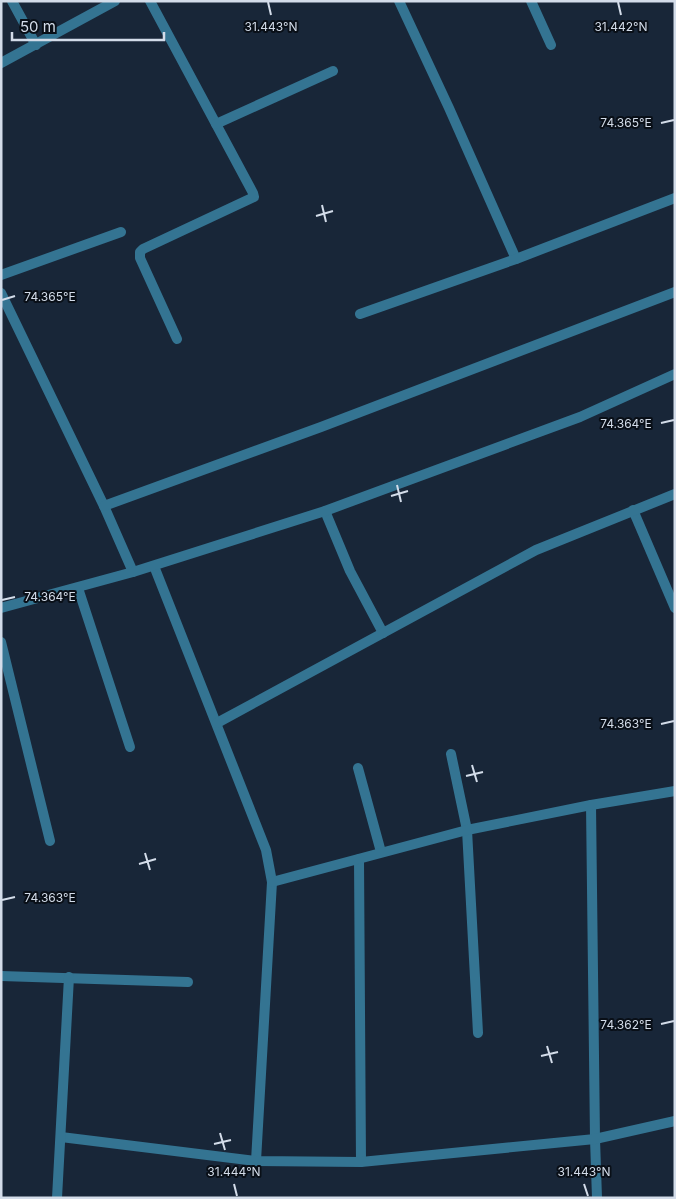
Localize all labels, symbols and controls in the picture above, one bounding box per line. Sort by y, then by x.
scale bar [12,10,165,42]
text: 50 m [20,17,56,36]
text: 31.443°N [245,19,298,34]
text: 31.442°N [594,19,648,34]
text: 74.365°E [600,115,652,130]
text: 74.365°E [24,289,76,304]
text: 74.364°E [600,416,652,431]
text: 74.364°E [24,589,76,604]
text: 74.363°E [600,716,652,731]
text: 74.363°E [24,890,76,905]
text: 74.362°E [600,1017,652,1032]
text: 31.444°N [207,1164,261,1179]
text: 31.443°N [558,1164,611,1179]

